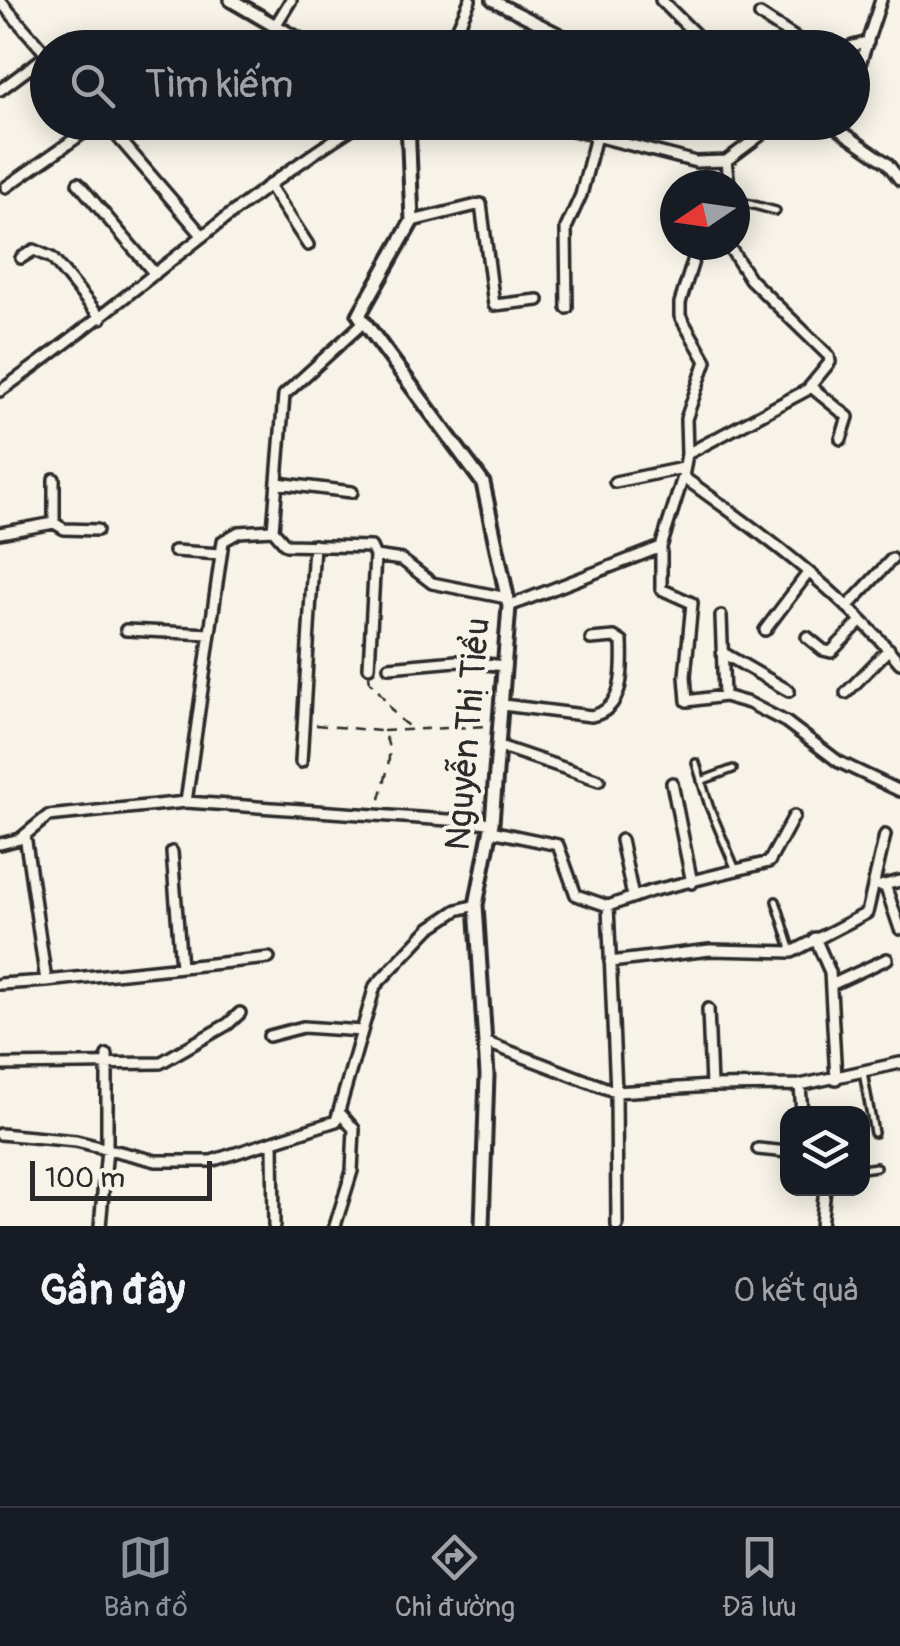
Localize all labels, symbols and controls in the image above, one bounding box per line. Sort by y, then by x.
search box [30,30,870,140]
icon: search [65,58,120,113]
text: Tìm kiếm [145,61,293,109]
north arrow [660,170,750,260]
street label: Nguyễn Thị Tiểu [436,616,500,852]
map controls [780,1106,870,1196]
button: layers [780,1106,870,1196]
scale bar [30,1156,212,1200]
text: 100 m [45,1161,125,1196]
text: Gần đây [40,1265,185,1317]
text: 0 kết quả [734,1271,860,1311]
tab: Bản đồ [103,1530,188,1625]
tab: Chỉ đường [395,1530,515,1625]
tab: Đã lưu [722,1530,797,1625]

